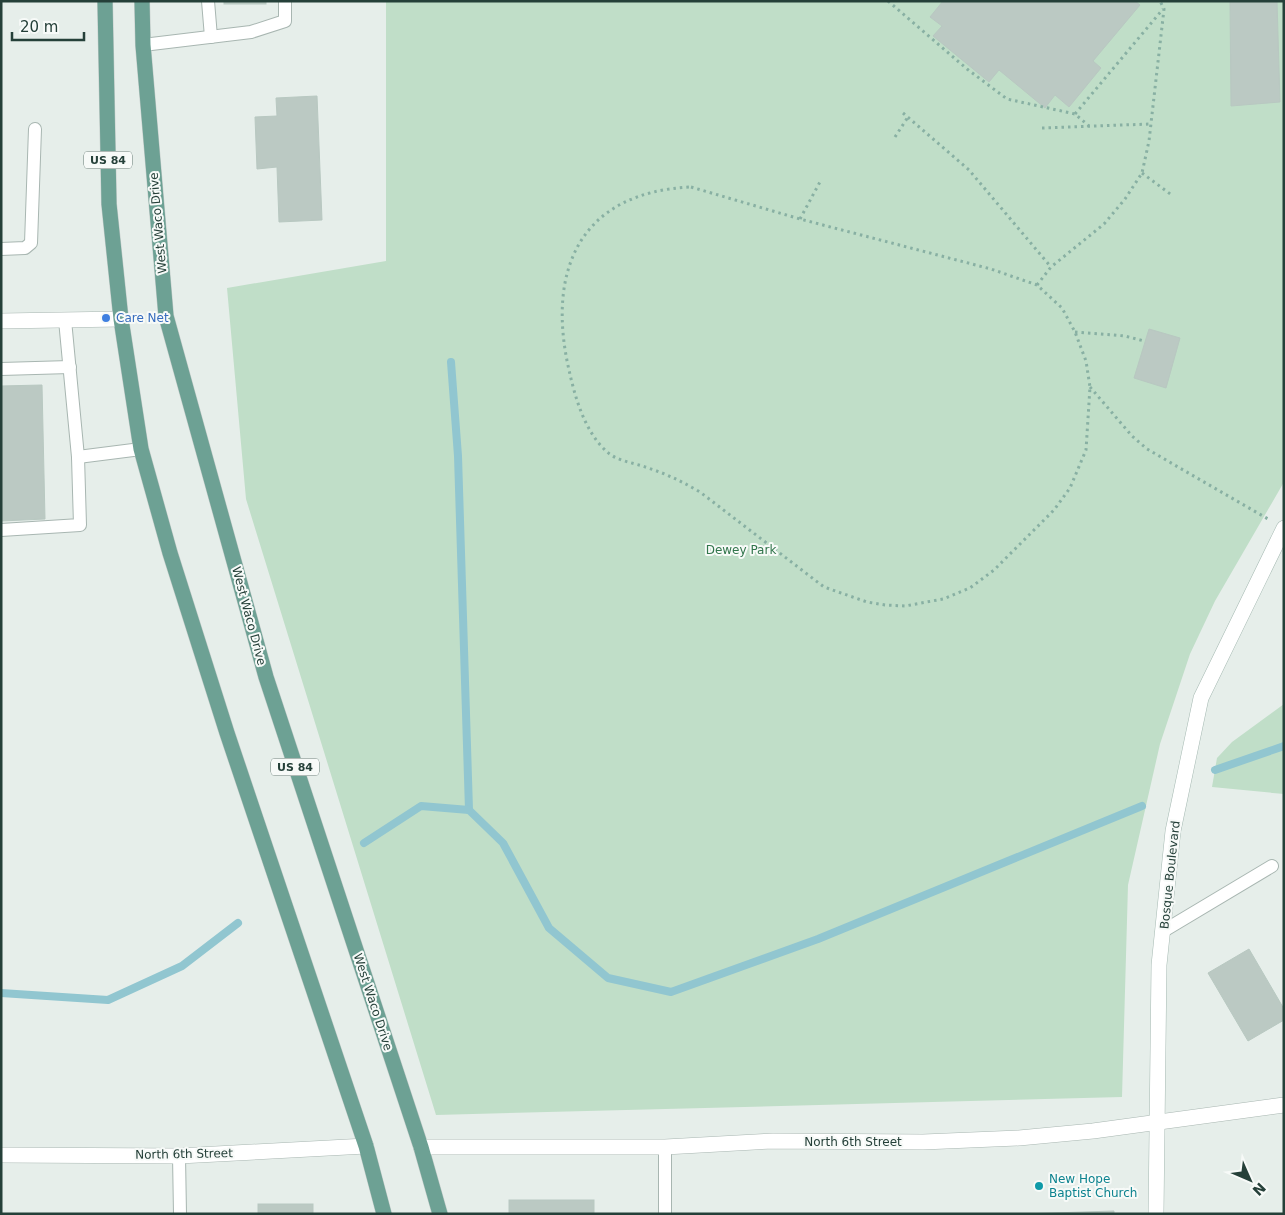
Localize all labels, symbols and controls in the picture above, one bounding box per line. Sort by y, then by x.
scale bar [12,10,85,42]
text: 20 m [20,18,58,36]
road number: US 84 [84,152,132,168]
street label: West Waco Drive [147,172,169,274]
place label: Care Net [116,311,169,325]
marker: Care Net [100,312,112,324]
park label: Dewey Park [706,543,776,557]
street label: West Waco Drive [229,565,269,667]
road number: US 84 [271,759,319,776]
street label: Bosque Boulevard [1157,820,1183,930]
street label: West Waco Drive [351,952,395,1052]
street label: North 6th Street [804,1135,902,1149]
street label: North 6th Street [135,1146,233,1162]
north arrow [1225,1155,1275,1205]
place label: New Hope Baptist Church [1049,1172,1137,1200]
text: N [1249,1179,1269,1199]
marker: New Hope Baptist Church [1033,1180,1045,1192]

